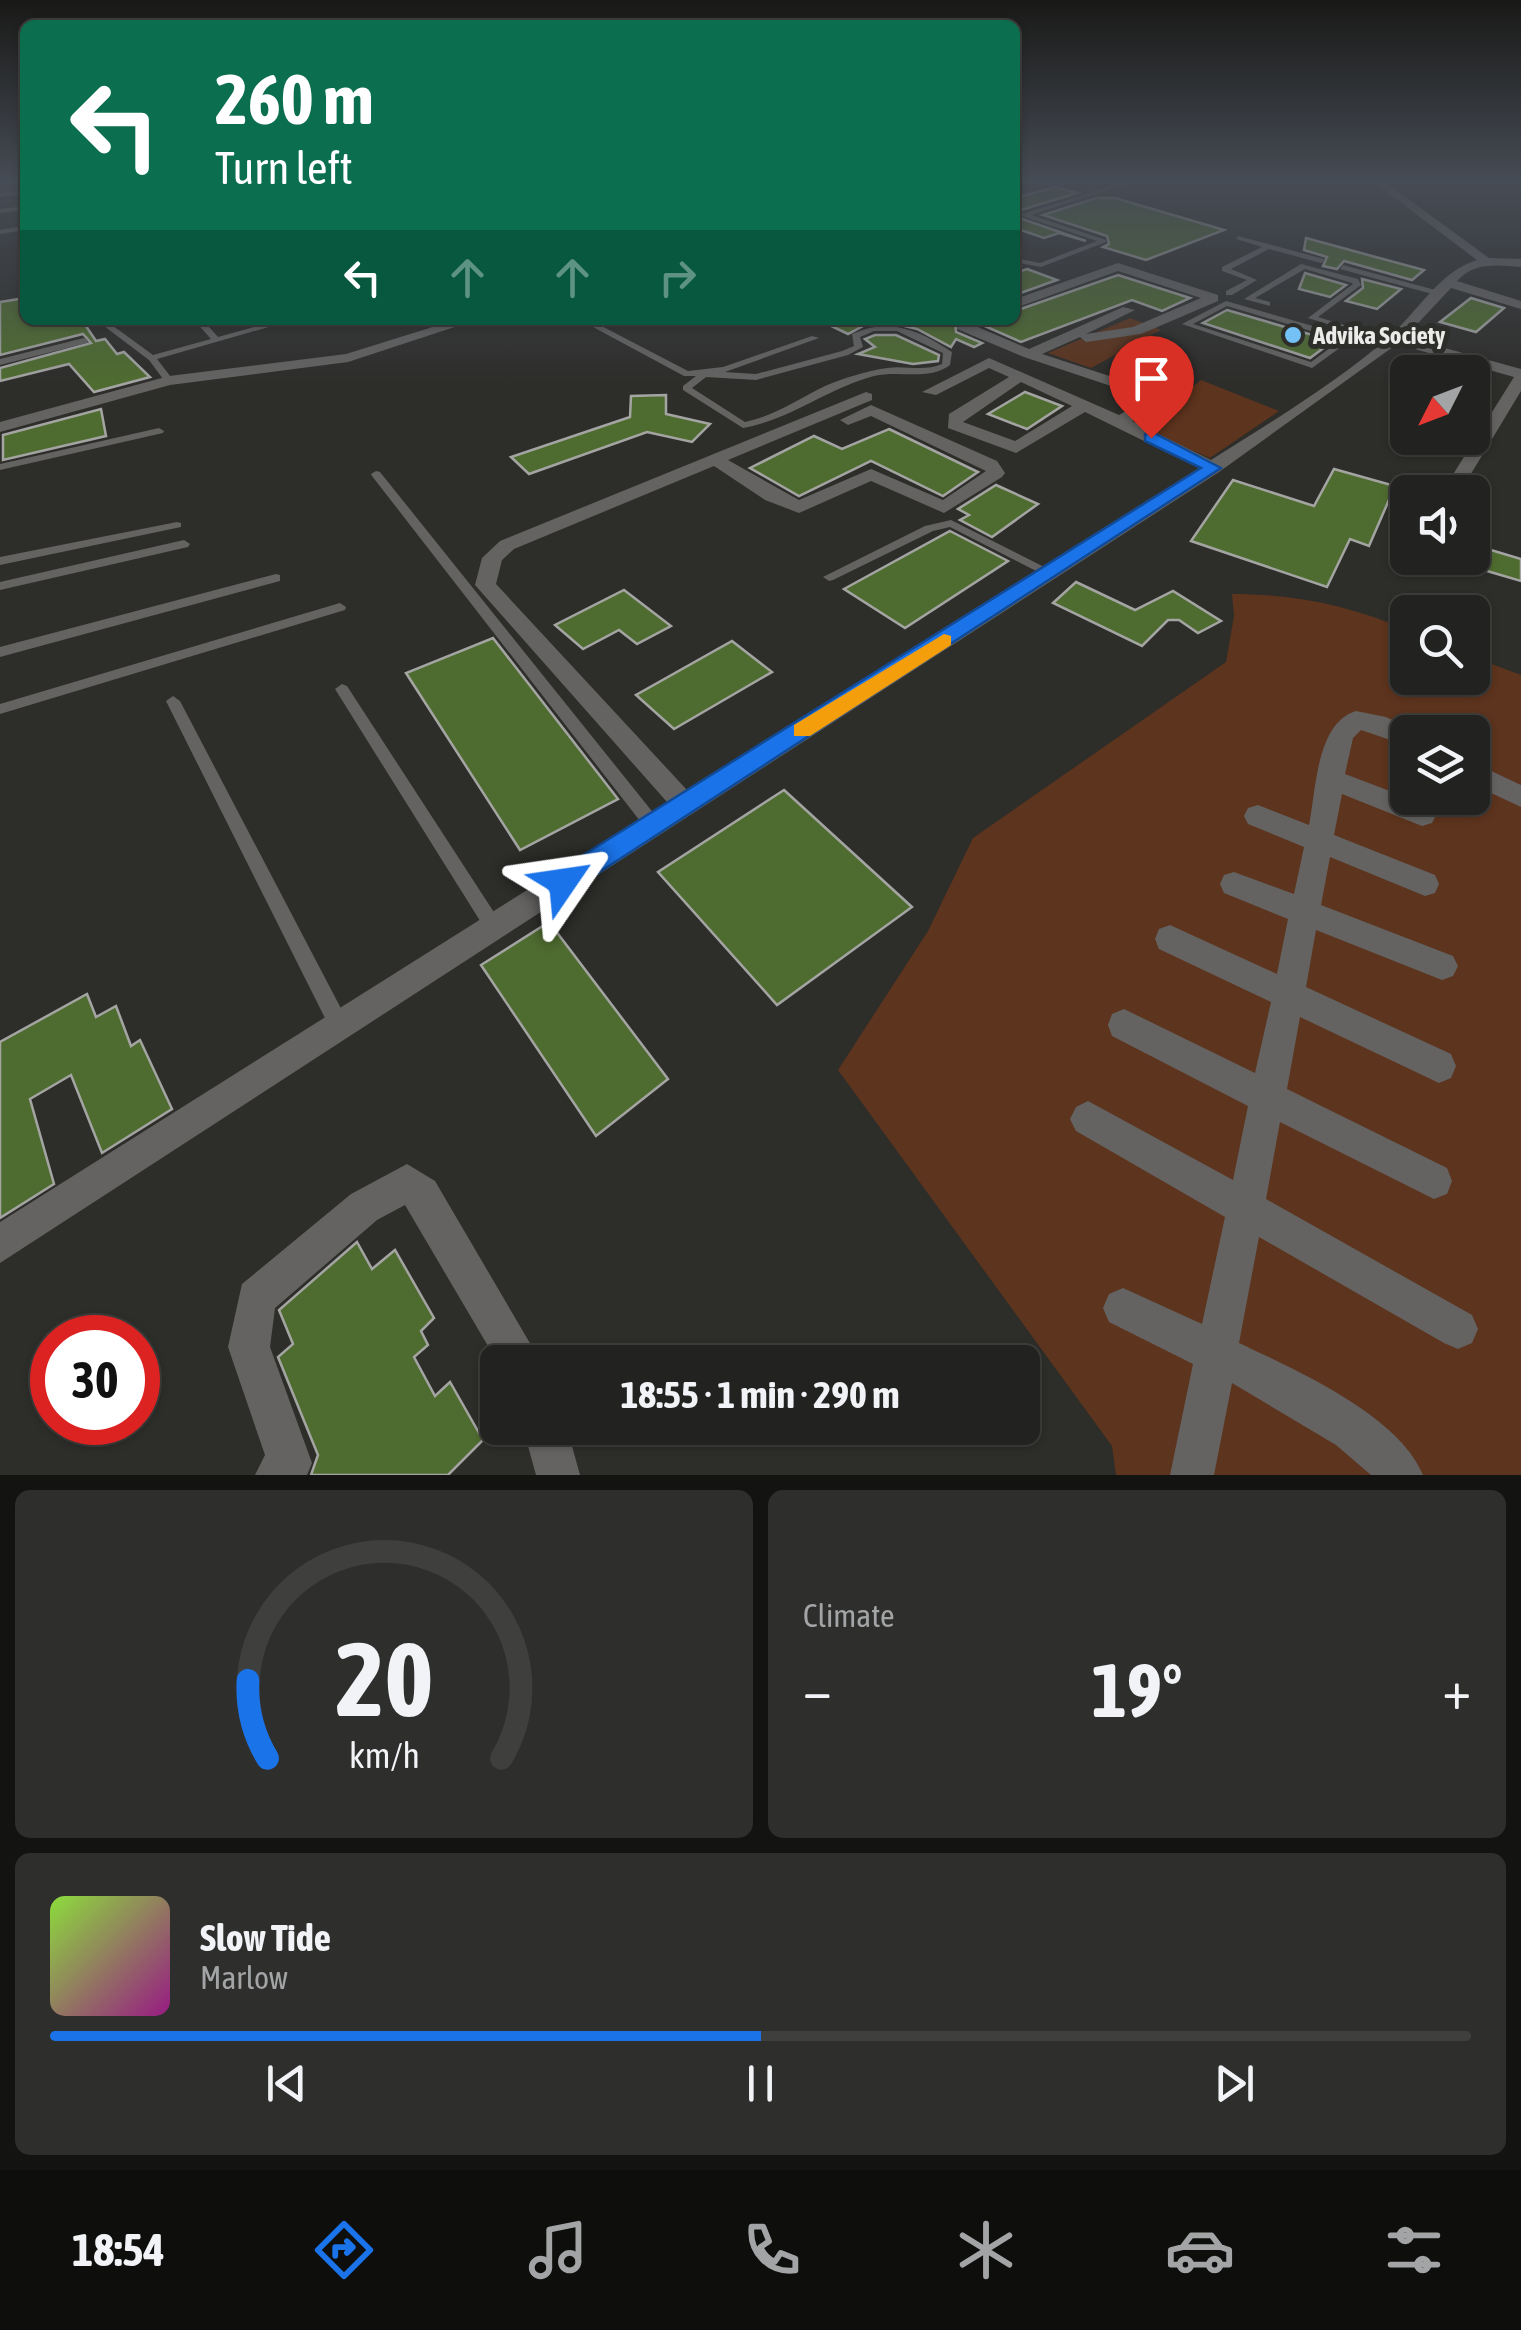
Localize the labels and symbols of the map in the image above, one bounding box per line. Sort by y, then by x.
place label: Advika Society [1312,321,1446,349]
marker: Advika Society [1282,324,1304,346]
pin [1109,336,1194,439]
north arrow [1390,355,1490,455]
position arrow [511,830,615,934]
speed limit sign: 30 [30,1315,160,1445]

